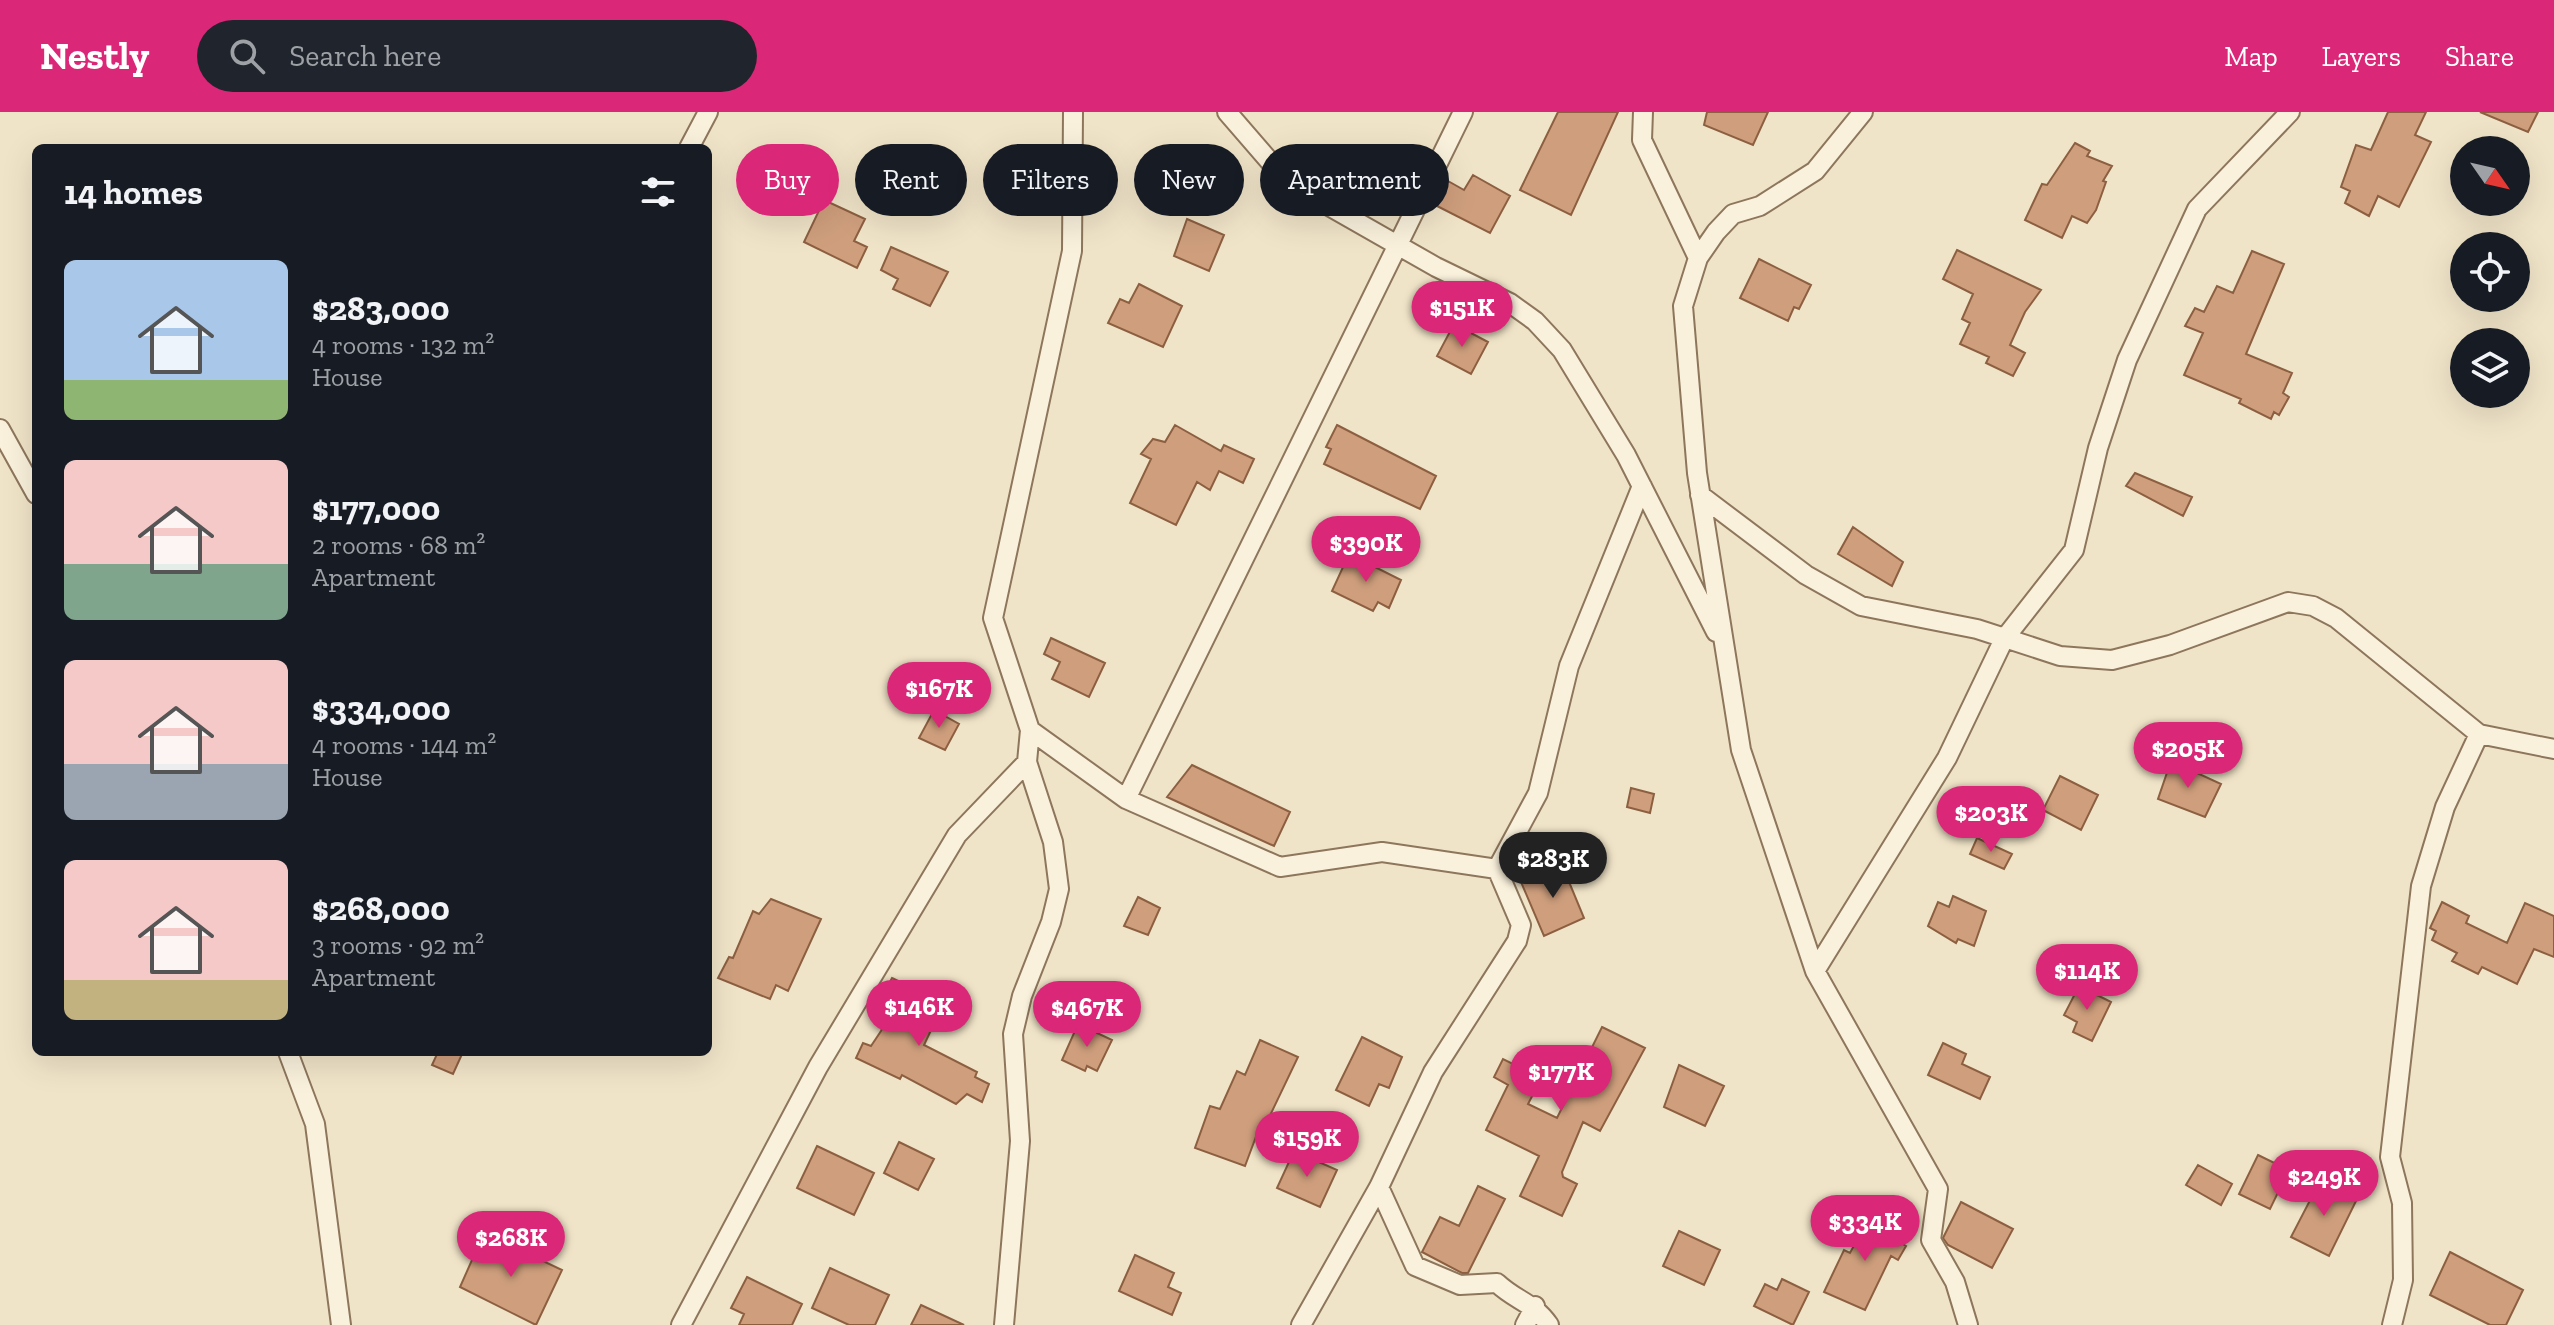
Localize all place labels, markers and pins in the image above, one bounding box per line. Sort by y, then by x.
pin: $151K [1406,281,1518,349]
pin: $390K [1310,516,1422,584]
pin: $167K [883,662,995,730]
pin: $205K [2132,722,2244,790]
pin: $203K [1935,786,2047,854]
pin: $283K [1497,832,1609,900]
pin: $114K [2031,944,2143,1012]
pin: $146K [863,980,975,1048]
pin: $467K [1031,981,1143,1049]
pin: $177K [1505,1045,1617,1113]
pin: $159K [1251,1111,1363,1179]
pin: $249K [2268,1150,2380,1218]
pin: $334K [1809,1195,1921,1263]
pin: $268K [455,1211,567,1279]

